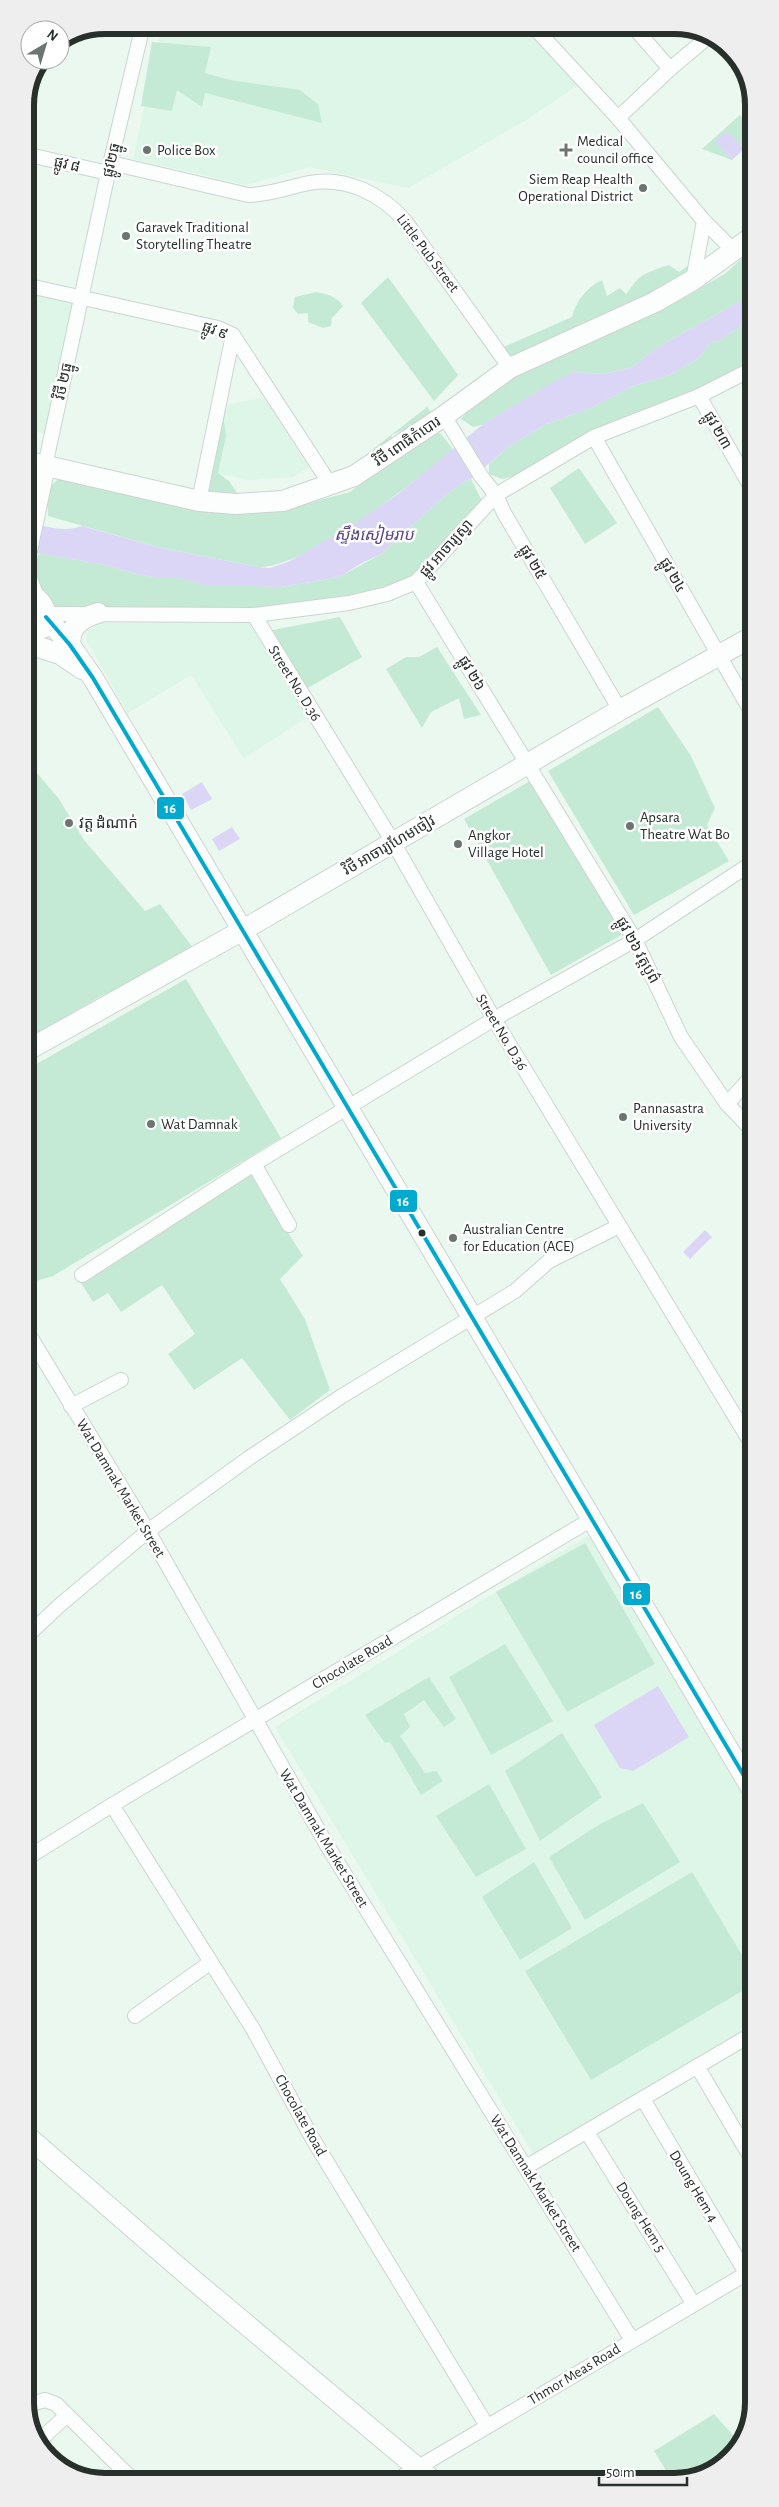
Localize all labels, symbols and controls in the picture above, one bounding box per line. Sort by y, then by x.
north arrow [20,20,70,70]
text: N [44,27,61,44]
place label: Medical council office [577,134,654,166]
street label: ផ្លូវ២ធ្នូ [100,141,128,180]
place label: Police Box [157,143,216,158]
marker: Medical council office [559,143,573,157]
marker: Police Box [141,144,153,156]
street label: ផ្លូវ ៨ [51,154,81,180]
place label: Siem Reap Health Operational District [518,172,633,204]
marker: Siem Reap Health Operational District [637,182,649,194]
street label: Little Pub Street [394,212,462,295]
place label: Garavek Traditional Storytelling Theatre [136,220,252,252]
marker: Garavek Traditional Storytelling Theatre [120,230,132,242]
street label: ផ្លូវ ៩ [198,319,230,347]
street label: វិថី ២ធ្នូ [50,361,80,402]
street label: ផ្លូវ ២៣ [696,409,734,455]
street label: វិថី ពោធិកំបោរ [370,412,443,469]
street label: ផ្លូវ អាចារ្យស្វា [417,517,480,584]
water label: ស្ទឹងសៀមរាប [334,524,415,544]
street label: ផ្លូវ ២៥ [512,542,549,585]
street label: ផ្លូវ ២៤ [652,555,688,598]
street label: Street No. D.36 [265,643,324,724]
street label: ផ្លូវ ២៦ [451,653,488,696]
line badge: 16 [156,796,185,820]
text: 16 [164,802,176,816]
street label: វិថី អាចារ្យហែមចៀវ [339,810,439,879]
place label: Apsara Theatre Wat Bo [640,810,730,842]
place label: វត្ត ដំំណាក់ [79,814,138,832]
marker: វត្ត ដំំណាក់ [63,817,75,829]
marker: Apsara Theatre Wat Bo [624,820,636,832]
place label: Angkor Village Hotel [468,828,544,860]
marker: Angkor Village Hotel [452,838,464,850]
street label: ផ្លូវ ២៦ វត្តបូព៌ [608,914,663,989]
street label: Street No. D.36 [473,992,530,1073]
place label: Pannasastra University [633,1101,704,1133]
marker: Pannasastra University [617,1111,629,1123]
place label: Wat Damnak [161,1117,238,1132]
marker: Wat Damnak [145,1118,157,1130]
line badge: 16 [389,1189,418,1213]
text: 16 [397,1195,409,1209]
place label: Australian Centre for Education (ACE) [463,1222,575,1254]
unlabelled marker [417,1228,427,1238]
marker: Australian Centre for Education (ACE) [447,1232,459,1244]
street label: Wat Damnak Market Street [73,1416,168,1560]
line badge: 16 [622,1582,651,1606]
text: 16 [630,1588,642,1602]
street label: Chocolate Road [310,1633,395,1692]
street label: Wat Damnak Market Street [276,1766,371,1910]
street label: Chocolate Road [272,2072,329,2159]
street label: Wat Damnak Market Street [487,2112,584,2255]
street label: Doung Hem 4 [666,2148,721,2225]
street label: Doung Hem 5 [613,2179,668,2255]
street label: Thmor Meas Road [526,2341,623,2408]
scale bar [599,2454,686,2486]
text: 50 m [606,2465,635,2480]

